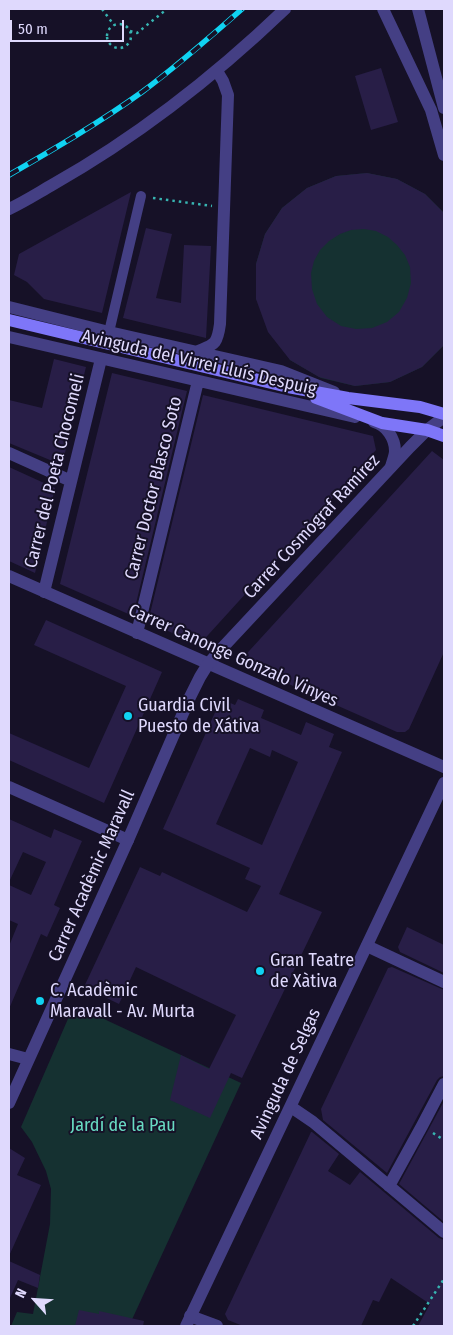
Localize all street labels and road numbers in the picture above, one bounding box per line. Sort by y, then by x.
street label: Avinguda del Virrei Lluís Despuig [80,325,318,401]
street label: Carrer del Poeta Chocomeli [20,372,90,570]
street label: Carrer Doctor Blasco Soto [121,394,187,582]
street label: Carrer Cosmògraf Ramírez [239,450,385,604]
street label: Carrer Canonge Gonzalo Vinyes [125,600,341,712]
street label: Carrer Acadèmic Maravall [44,787,140,965]
street label: Avinguda de Selgas [246,1005,326,1143]

